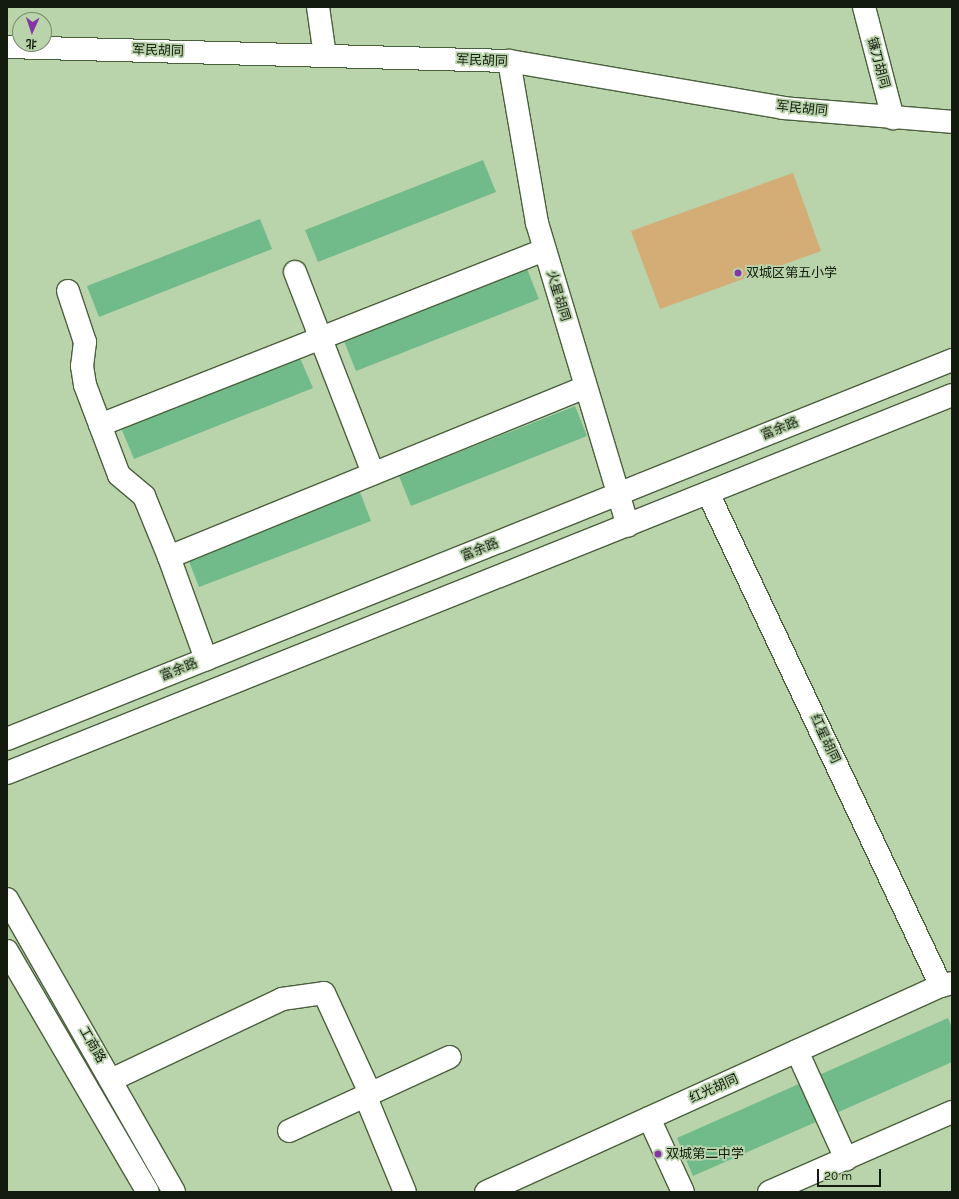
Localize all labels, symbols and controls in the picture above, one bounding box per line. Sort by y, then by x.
north arrow [12,12,52,52]
street label: 镰刀胡同 [864,36,892,90]
text: 北 [26,37,37,50]
street label: 军民胡同 [132,42,184,60]
street label: 军民胡同 [456,52,508,70]
street label: 军民胡同 [775,99,829,119]
place label: 双城区第五小学 [746,265,837,281]
marker: 双城区第五小学 [733,268,743,278]
street label: 火星胡同 [543,269,573,323]
street label: 富余路 [759,414,801,444]
street label: 富余路 [459,535,501,565]
street label: 富余路 [158,655,200,685]
street label: 红星胡同 [807,712,843,766]
street label: 工商路 [75,1024,109,1066]
street label: 红光胡同 [687,1071,741,1107]
place label: 双城第二中学 [666,1146,744,1162]
marker: 双城第二中学 [653,1149,663,1159]
scale bar [819,1161,883,1187]
text: 20 m [824,1169,852,1183]

